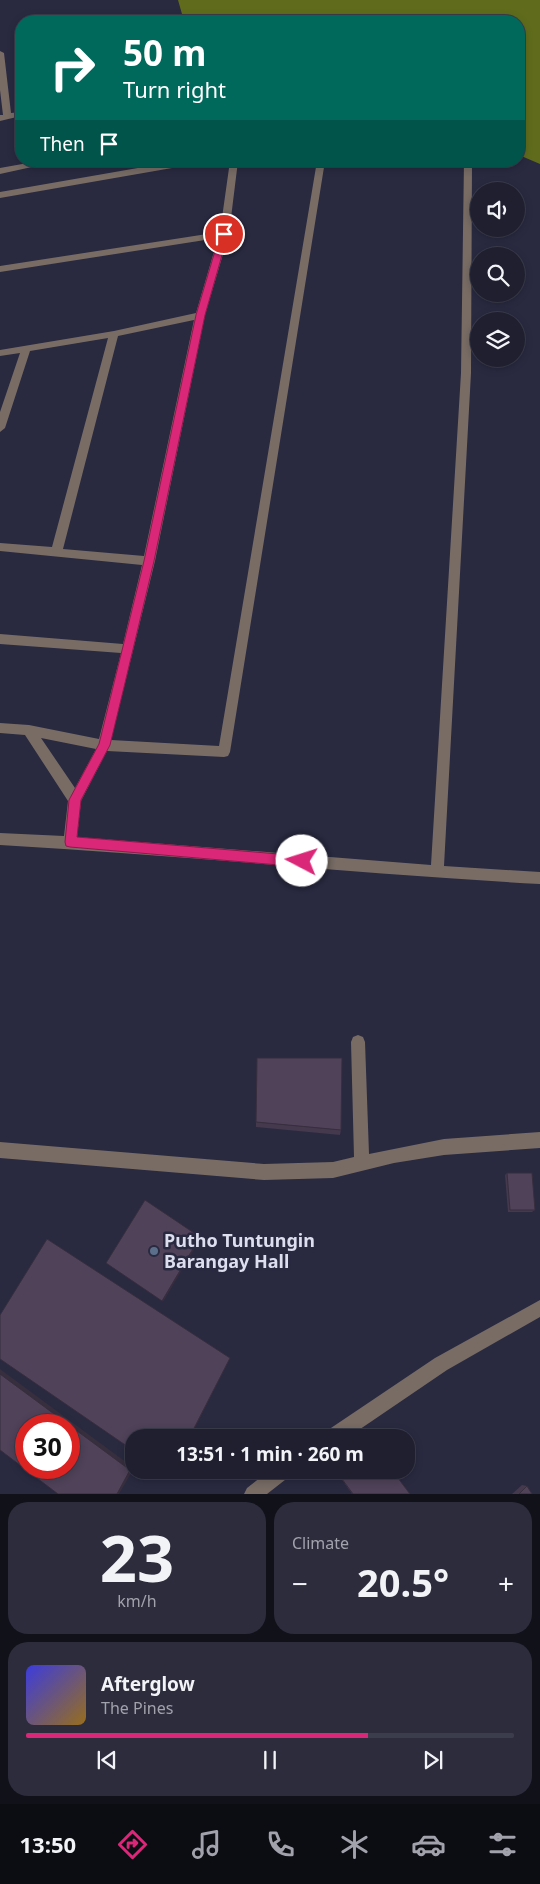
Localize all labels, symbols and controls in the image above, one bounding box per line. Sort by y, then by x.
text: 50 m [123,29,206,76]
icon: right [40,35,105,100]
text: Turn right [123,74,226,104]
icon: arrive [95,130,123,158]
text: Then [40,131,85,157]
map controls [470,182,525,367]
button: sound [470,182,525,237]
pin [203,213,245,255]
icon: arrive [210,220,238,248]
button: search [470,247,525,302]
button: layers [470,312,525,367]
position arrow [275,834,327,886]
place label: Putho Tuntungin Barangay Hall [164,1228,315,1273]
marker: Putho Tuntungin Barangay Hall [148,1245,160,1257]
speed limit sign: 30 [15,1414,80,1479]
text: 13:51 · 1 min · 260 m [176,1441,364,1467]
text: 23 [100,1513,174,1601]
text: Climate [292,1532,349,1554]
text: 20.5° [357,1556,449,1608]
text: − [292,1564,308,1602]
text: + [498,1564,514,1602]
text: km/h [117,1590,157,1612]
text: Afterglow [101,1671,195,1697]
text: The Pines [101,1697,173,1719]
icon: previous [93,1746,121,1774]
icon: pause [256,1746,284,1774]
icon: next [419,1746,447,1774]
icon: directions [115,1827,150,1862]
icon: music [189,1827,224,1862]
icon: phone [263,1827,298,1862]
icon: climate [337,1827,372,1862]
icon: car [411,1827,446,1862]
icon: filters [485,1827,520,1862]
text: 13:50 [20,1829,76,1859]

